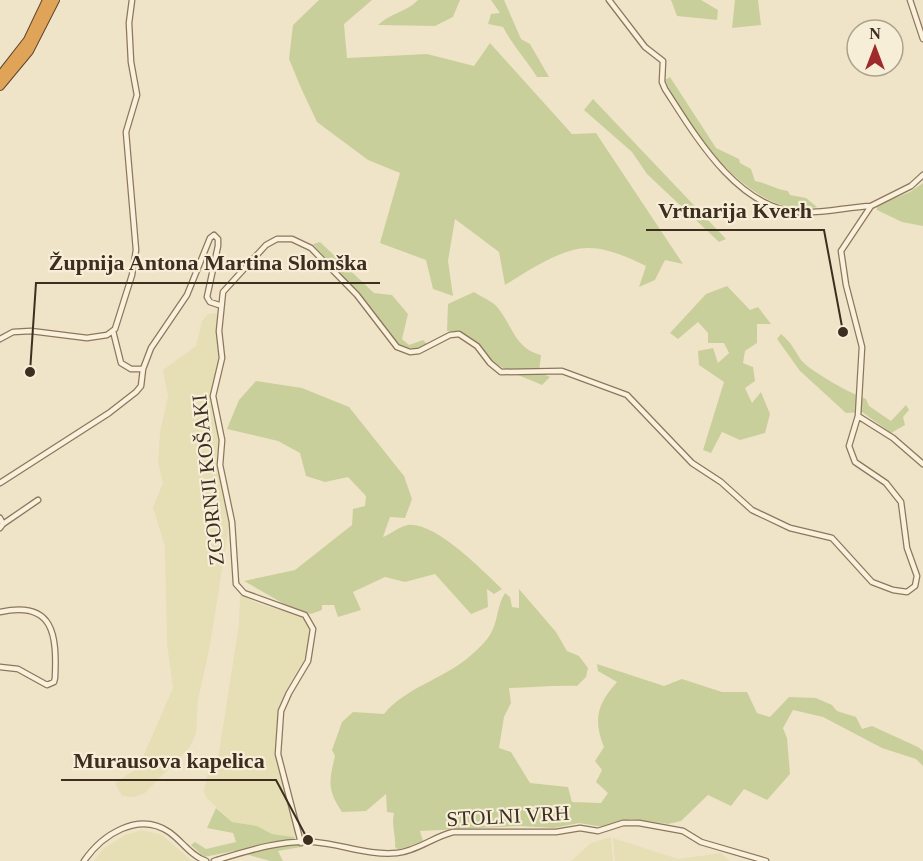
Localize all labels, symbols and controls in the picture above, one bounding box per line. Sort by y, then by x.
north arrow [845,18,905,78]
text: N [869,25,881,42]
callout: Vrtnarija Kverh [646,190,824,230]
text: Vrtnarija Kverh [658,198,812,223]
callout: Župnija Antona Martina Slomška [36,243,380,283]
text: Župnija Antona Martina Slomška [49,250,367,275]
street label: ZGORNJI KOŠAKI [187,393,229,567]
callout: Murausova kapelica [61,740,276,780]
text: Murausova kapelica [73,748,265,773]
street label: STOLNI VRH [446,801,570,831]

